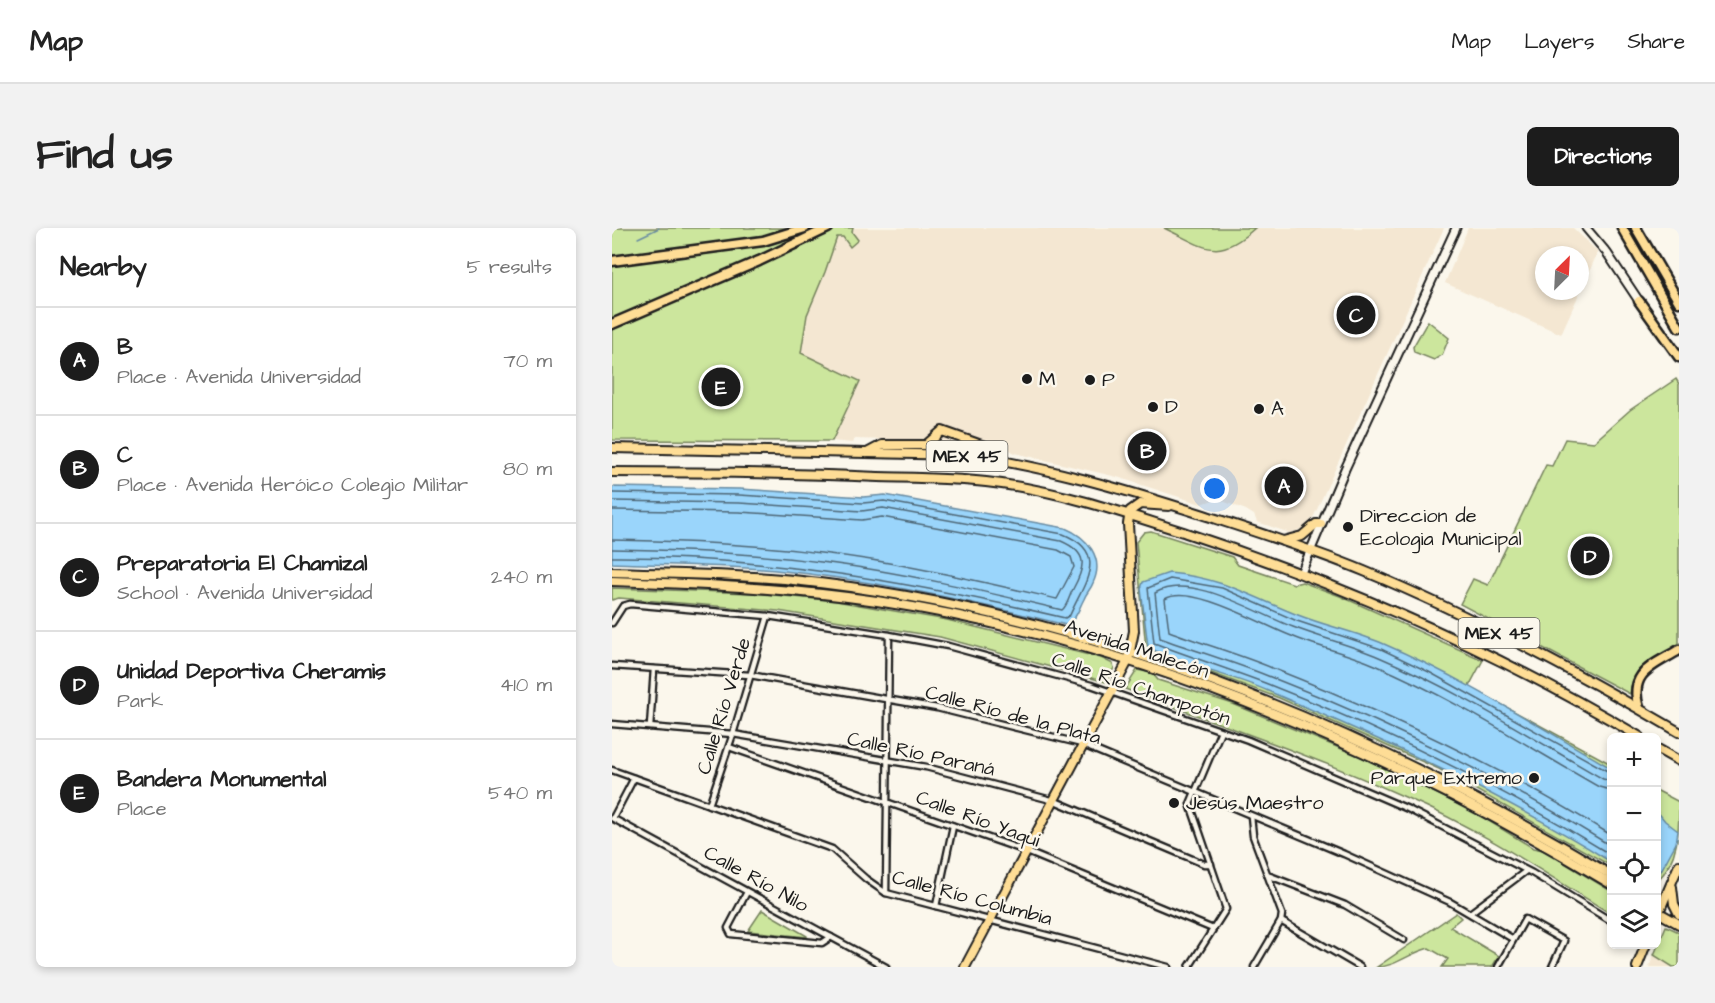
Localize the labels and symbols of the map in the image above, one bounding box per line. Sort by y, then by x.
north arrow [1535,246,1589,300]
pin: C [1336,292,1376,338]
pin: E [702,364,740,410]
place label: M [1039,365,1056,393]
place label: P [1102,366,1115,394]
marker: M [1020,372,1034,386]
marker: P [1083,373,1097,387]
place label: D [1165,393,1178,421]
place label: A [1271,395,1284,423]
marker: D [1146,400,1160,414]
marker: A [1252,402,1266,416]
pin: B [1128,428,1166,474]
road number: MEX 45 [926,441,1007,471]
pin: A [1264,464,1304,508]
your location [1200,474,1229,503]
place label: Direccion de Ecologia Municipal [1360,502,1522,554]
marker: Direccion de Ecologia Municipal [1341,520,1355,534]
pin: D [1570,534,1610,578]
street label: Avenida Malecón [1061,612,1213,686]
road number: MEX 45 [1458,618,1540,648]
street label: Calle Río Verde [690,634,758,778]
street label: Calle Río Champotón [1048,645,1234,733]
street label: Calle Río de la Plata [922,678,1104,752]
street label: Calle Río Paraná [845,725,997,783]
place label: Parque Extremo [1371,764,1522,792]
marker: Parque Extremo [1527,771,1541,785]
street label: Calle Río Yaqui [912,784,1044,854]
place label: Jesús Maestro [1186,789,1324,817]
marker: Jesús Maestro [1167,796,1181,810]
street label: Calle Río Nilo [698,839,814,919]
street label: Calle Río Columbia [889,863,1055,933]

